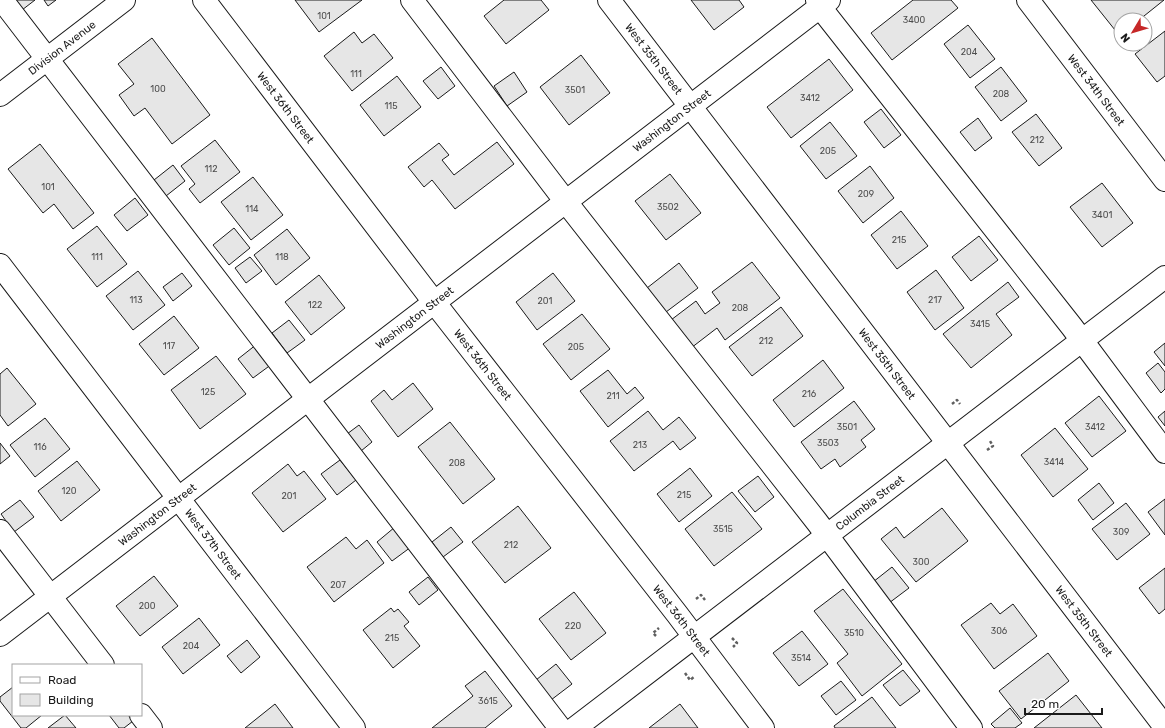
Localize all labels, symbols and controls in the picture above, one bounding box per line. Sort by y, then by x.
house number: 101 [317,11,331,21]
north arrow [1113,12,1153,52]
house number: 3400 [903,15,925,25]
street label: Division Avenue [26,18,98,77]
street label: West 35th Street [623,21,686,97]
text: N [1118,31,1133,45]
house number: 204 [961,47,978,57]
street label: West 34th Street [1065,52,1128,129]
street label: West 36th Street [255,69,318,146]
house number: 111 [350,69,362,79]
house number: 100 [150,84,166,94]
house number: 3501 [565,85,585,95]
street label: Washington Street [630,86,714,155]
house number: 208 [993,89,1010,99]
house number: 3412 [800,93,820,103]
house number: 115 [384,101,398,111]
house number: 212 [1030,135,1044,145]
house number: 205 [820,146,836,156]
house number: 112 [205,164,218,174]
house number: 101 [41,182,55,192]
house number: 209 [858,189,874,199]
house number: 3502 [657,202,679,212]
house number: 114 [245,204,259,214]
house number: 3401 [1092,210,1112,220]
house number: 215 [892,235,906,245]
house number: 111 [91,252,103,262]
house number: 118 [275,252,289,262]
street label: Washington Street [373,283,457,352]
house number: 113 [129,295,143,305]
house number: 217 [928,295,942,305]
house number: 201 [538,296,553,306]
house number: 122 [308,300,322,310]
house number: 208 [732,303,749,313]
house number: 3415 [970,319,990,329]
street label: West 35th Street [856,326,919,403]
street label: West 36th Street [451,327,515,403]
house number: 212 [759,336,773,346]
house number: 117 [163,341,176,351]
house number: 205 [568,342,584,352]
house number: 125 [201,387,215,397]
house number: 216 [802,389,817,399]
house number: 211 [607,391,620,401]
house number: 3501 [837,422,857,432]
house number: 3412 [1085,422,1105,432]
house number: 3503 [817,438,839,448]
house number: 213 [633,440,647,450]
house number: 116 [33,442,47,452]
house number: 3414 [1044,457,1065,467]
house number: 208 [449,458,466,468]
street label: Columbia Street [833,472,907,533]
street label: Washington Street [116,480,199,549]
house number: 120 [62,486,77,496]
house number: 215 [677,490,691,500]
house number: 201 [282,491,297,501]
street label: West 37th Street [182,506,245,582]
house number: 3515 [713,524,733,534]
house number: 309 [1113,527,1129,537]
house number: 212 [504,540,518,550]
house number: 300 [913,557,930,567]
house number: 207 [330,580,346,590]
street label: West 36th Street [650,582,713,659]
street label: West 35th Street [1053,583,1116,660]
house number: 200 [139,601,156,611]
house number: 220 [565,621,581,631]
house number: 306 [991,626,1008,636]
house number: 3510 [844,628,864,638]
house number: 215 [385,633,399,643]
house number: 204 [183,641,200,651]
house number: 3514 [791,653,811,663]
legend [12,664,142,716]
text: Road [48,673,76,687]
scale bar [1025,690,1102,716]
text: Building [48,693,94,707]
house number: 3615 [478,696,498,706]
text: 20 m [1031,697,1059,711]

